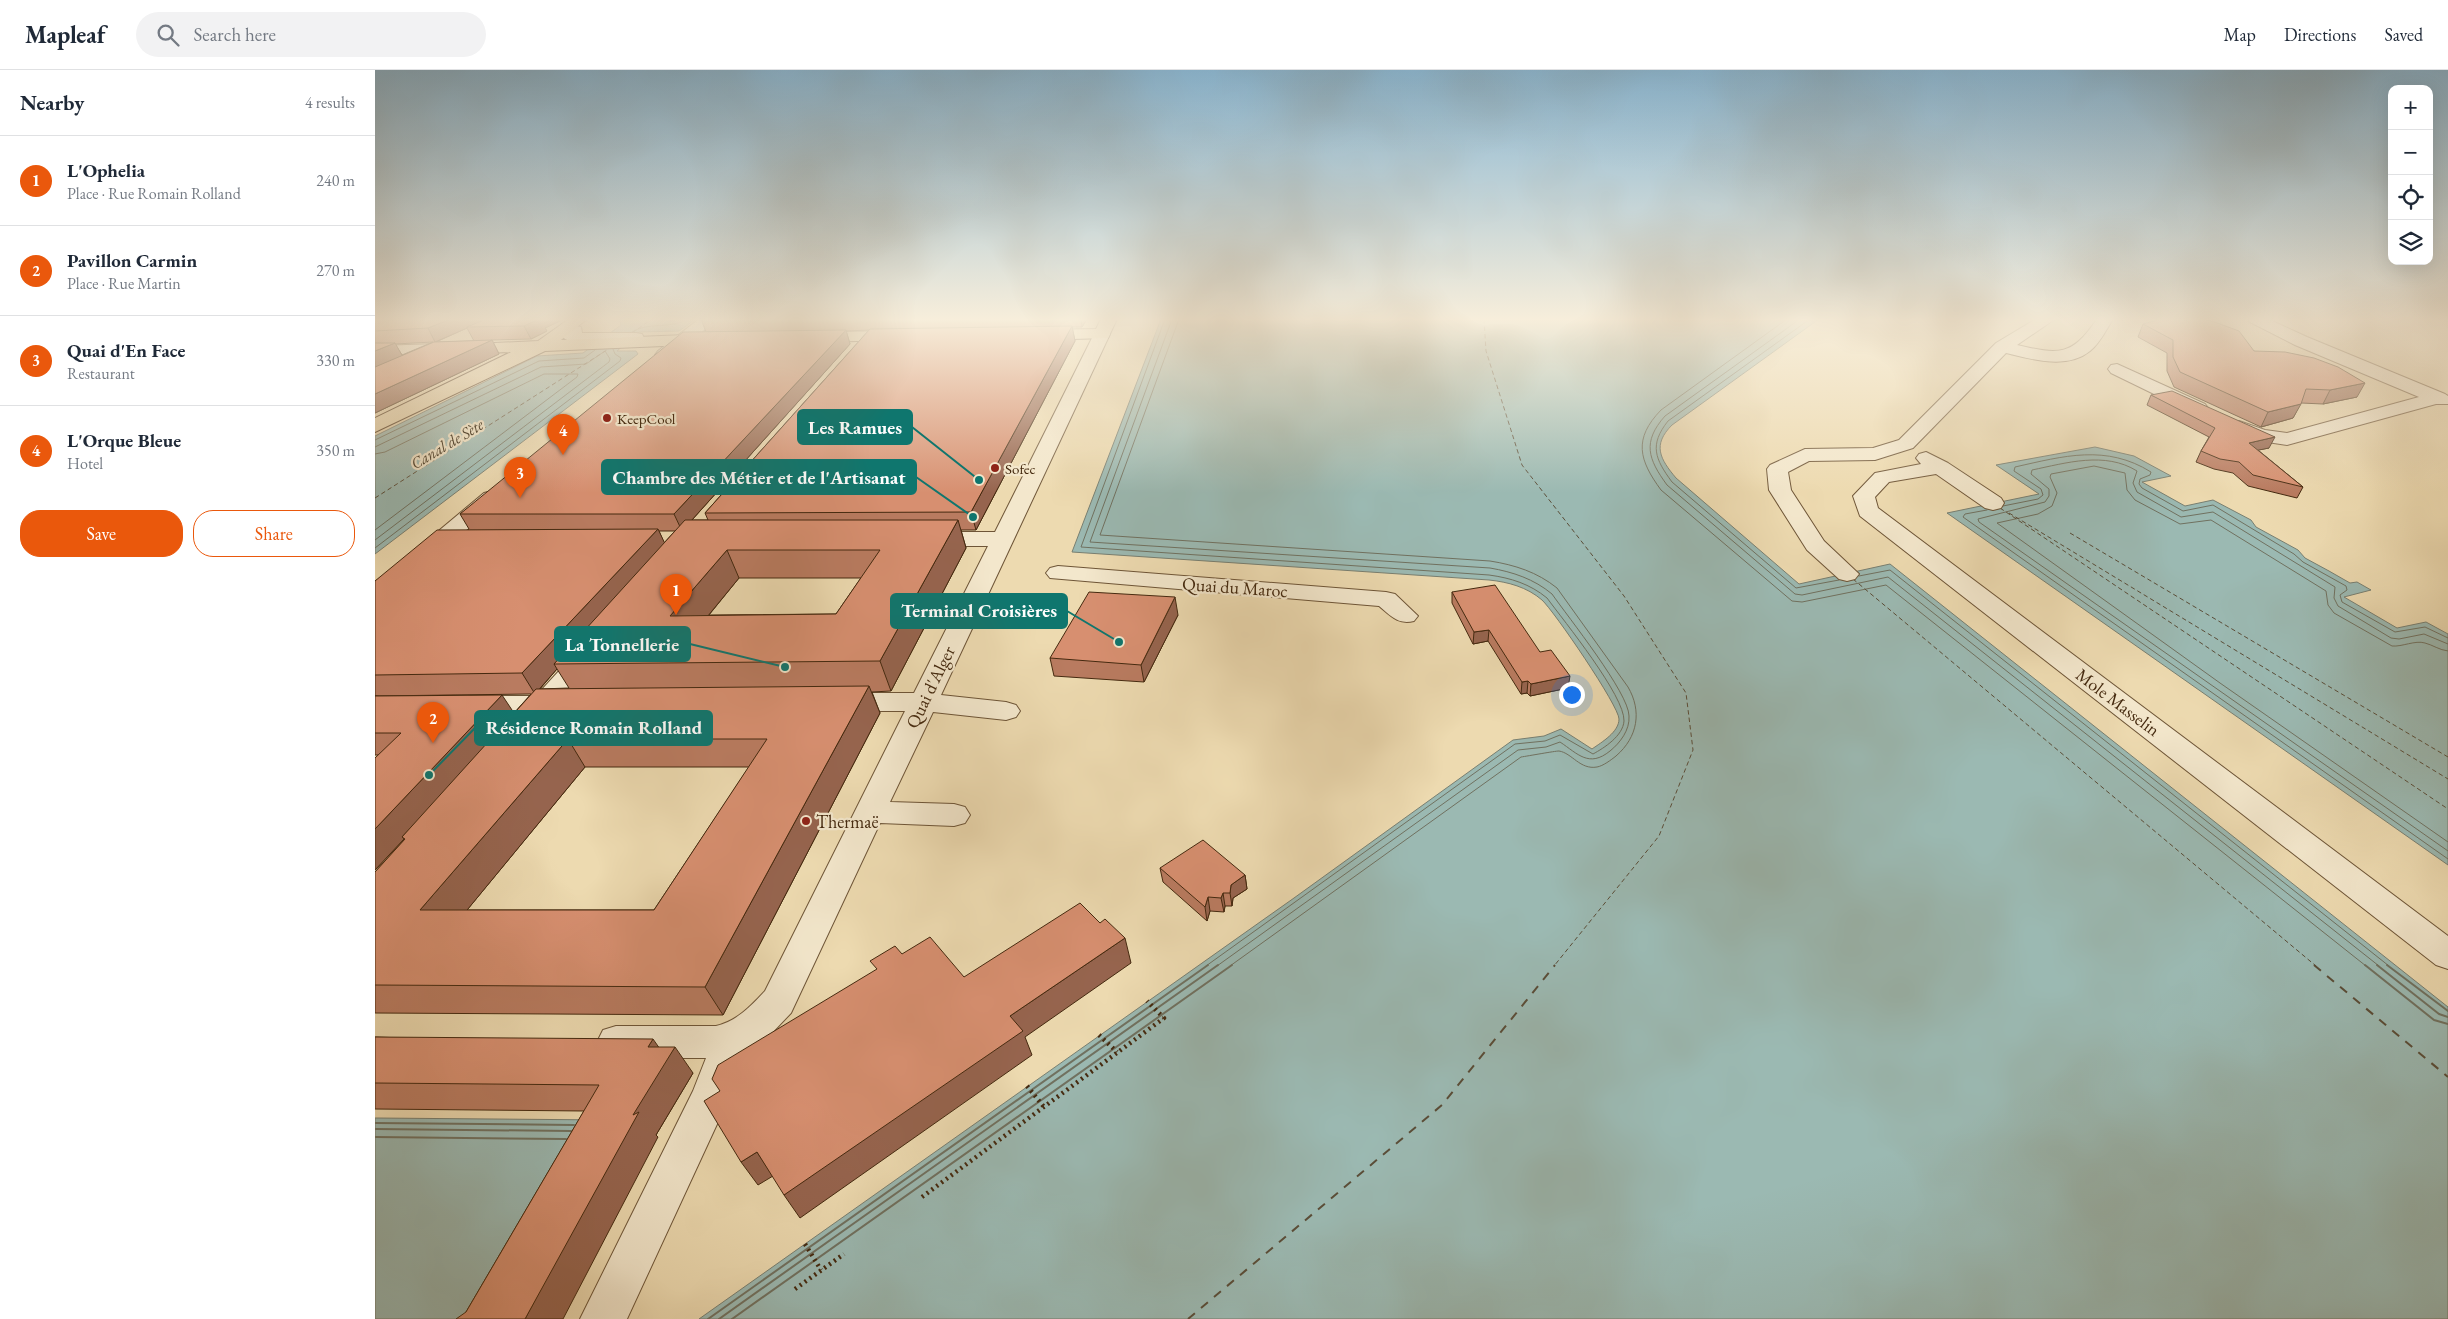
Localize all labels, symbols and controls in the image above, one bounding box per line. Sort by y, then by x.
search box [136,12,486,57]
text: Mapleaf [25,19,106,50]
icon: search [154,21,182,49]
text: Search here [194,22,276,47]
text: Map [2224,23,2256,46]
text: Directions [2284,23,2356,46]
text: Saved [2384,23,2423,46]
map controls [2388,85,2433,265]
button: + [2388,85,2433,130]
text: Nearby [20,89,84,116]
text: 4 results [305,92,355,113]
button: − [2388,130,2433,175]
text: L'Ophelia [67,158,145,183]
text: 1 [32,170,40,191]
text: 240 m [316,170,355,191]
button: locate [2388,175,2433,220]
text: Place · Rue Romain Rolland [67,183,241,204]
button: layers [2388,220,2433,265]
text: Pavillon Carmin [67,248,197,273]
text: 2 [32,260,40,281]
text: 270 m [316,260,355,281]
text: Place · Rue Martin [67,273,181,294]
text: Quai d'En Face [67,338,185,363]
text: 3 [32,350,40,371]
text: 330 m [316,350,355,371]
text: Restaurant [67,363,135,384]
place label: KeepCool [617,409,676,428]
callout: Les Ramues [798,410,912,444]
marker: KeepCool [601,412,613,424]
water label: Canal de Sète [407,414,488,474]
pin: 4 [547,414,579,455]
text: Les Ramues [808,415,902,440]
text: L'Orque Bleue [67,428,181,453]
text: 4 [32,440,40,461]
text: 350 m [316,440,355,461]
text: Hotel [67,453,103,474]
pin: 3 [504,457,536,498]
place label: Sofec [1005,459,1036,478]
callout: Chambre des Métier et de l'Artisanat [602,460,916,494]
marker: Sofec [989,462,1001,474]
text: Chambre des Métier et de l'Artisanat [612,465,906,490]
button: Save [20,510,183,557]
button: Share [193,510,355,557]
street label: Quai du Maroc [1181,572,1289,602]
pin: 1 [660,574,692,615]
callout: Terminal Croisières [891,594,1067,628]
text: Terminal Croisières [901,598,1057,623]
callout: La Tonnellerie [555,627,690,661]
text: La Tonnellerie [565,632,679,657]
street label: Quai d'Alger [900,642,960,732]
street label: Mole Masselin [2071,663,2165,741]
your location [1559,682,1585,708]
pin: 2 [417,702,449,743]
callout: Résidence Romain Rolland [475,711,712,745]
text: Résidence Romain Rolland [486,715,703,740]
place label: Thermaë [816,810,879,833]
marker: Thermaë [800,815,812,827]

